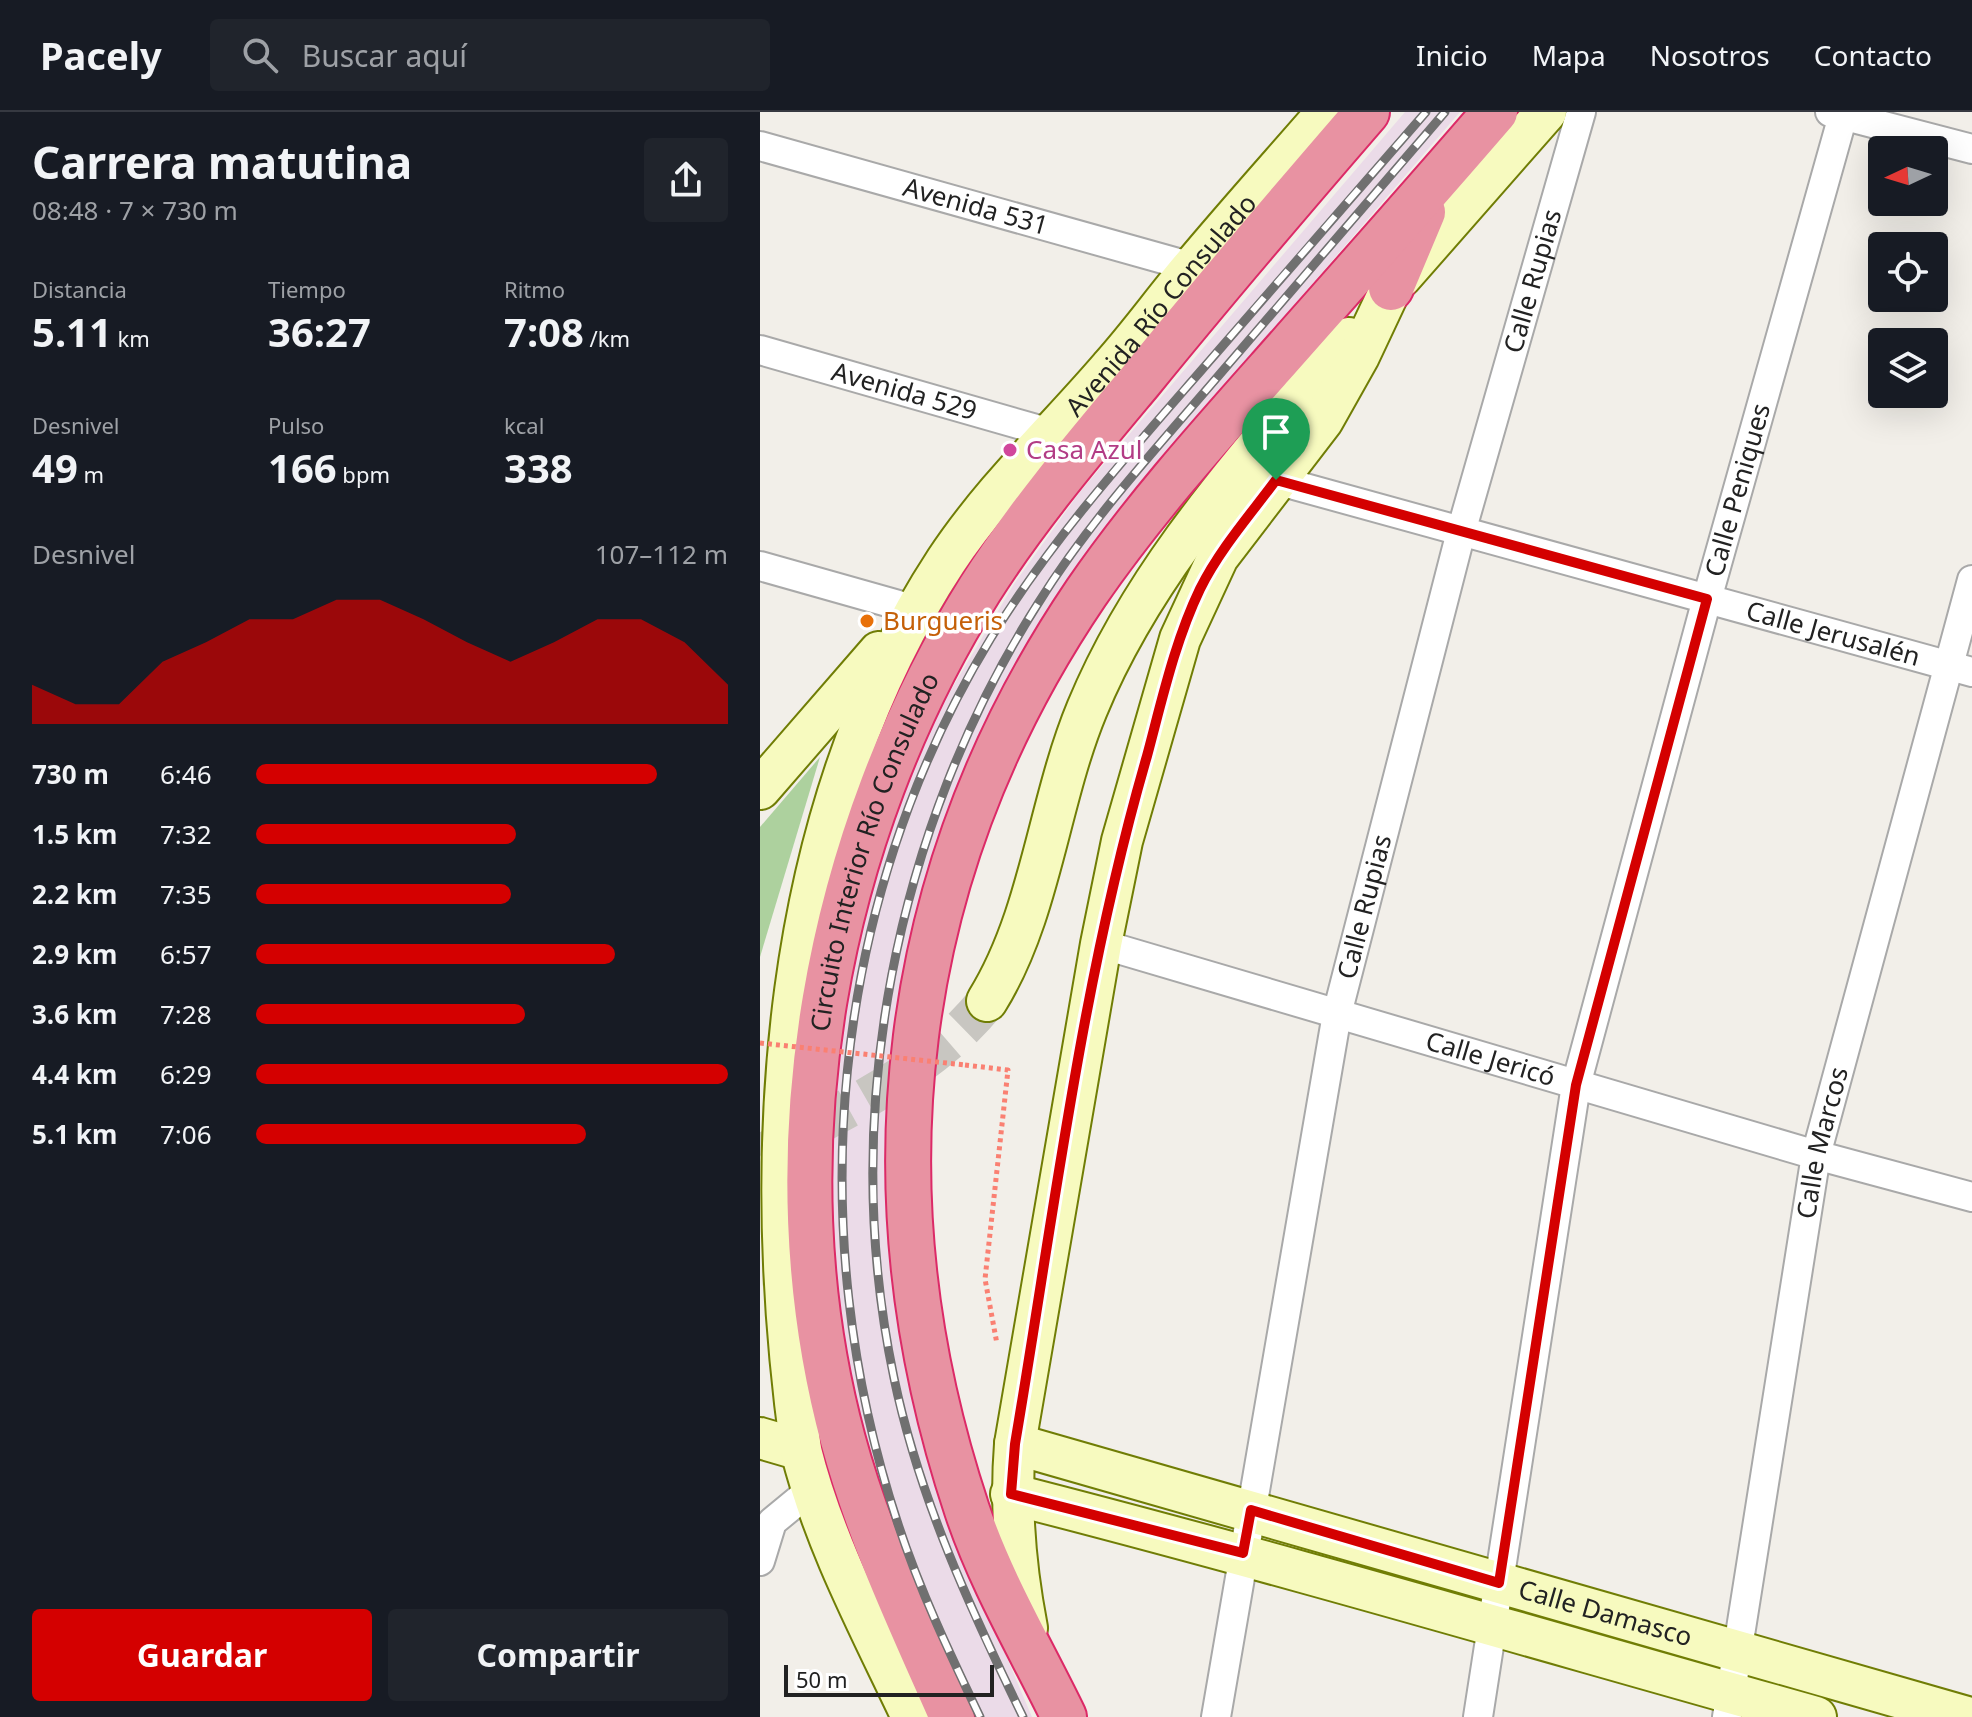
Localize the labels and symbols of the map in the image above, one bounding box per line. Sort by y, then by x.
north arrow [1868,136,1948,216]
street label: Avenida 531 [899,168,1053,243]
street label: Avenida Río Consulado [1057,186,1264,424]
street label: Calle Rupias [1494,205,1569,357]
street label: Avenida 529 [828,352,981,428]
pin [1242,398,1310,480]
street label: Calle Peniques [1695,399,1778,581]
place label: Casa Azul [1026,431,1142,467]
marker: Casa Azul [1001,441,1019,459]
street label: Calle Jerusalén [1742,592,1925,674]
place label: Burgueris [883,602,1003,638]
marker: Burgueris [858,612,876,630]
street label: Circuito Interior Río Consulado [801,666,947,1034]
street label: Calle Rupias [1328,830,1399,983]
street label: Calle Jericó [1422,1022,1560,1094]
street label: Calle Marcos [1787,1063,1856,1221]
street label: Calle Damasco [1514,1570,1697,1654]
scale bar [784,1661,994,1697]

